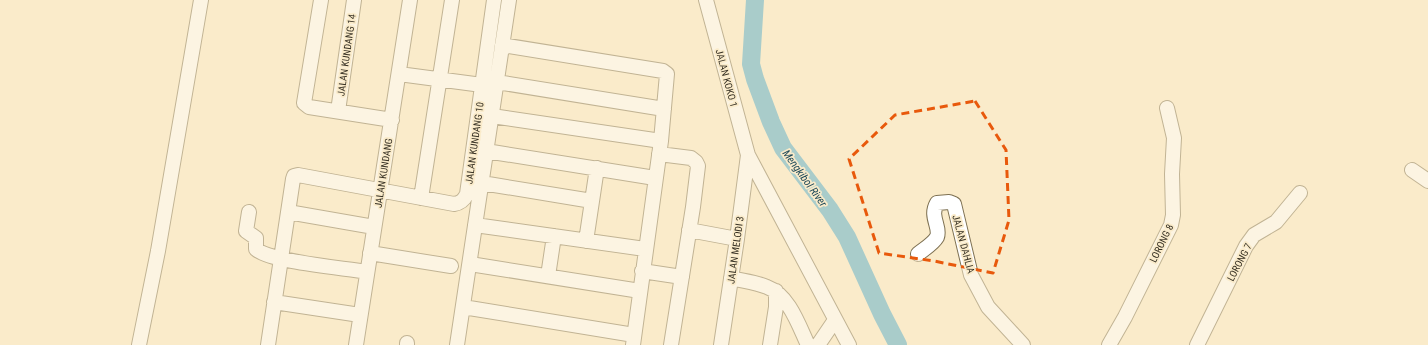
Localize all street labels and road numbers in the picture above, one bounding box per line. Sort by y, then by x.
street label: JALAN KUNDANG 14 [335,13,358,97]
street label: JALAN KOKO 1 [714,48,740,108]
street label: JALAN KUNDANG 10 [463,101,486,185]
street label: JALAN KUNDANG [373,137,394,209]
street label: JALAN DAHLIA [950,214,977,275]
street label: JALAN MELODI 3 [725,216,746,285]
street label: LORONG 8 [1147,222,1175,264]
street label: LORONG 7 [1225,241,1254,283]

